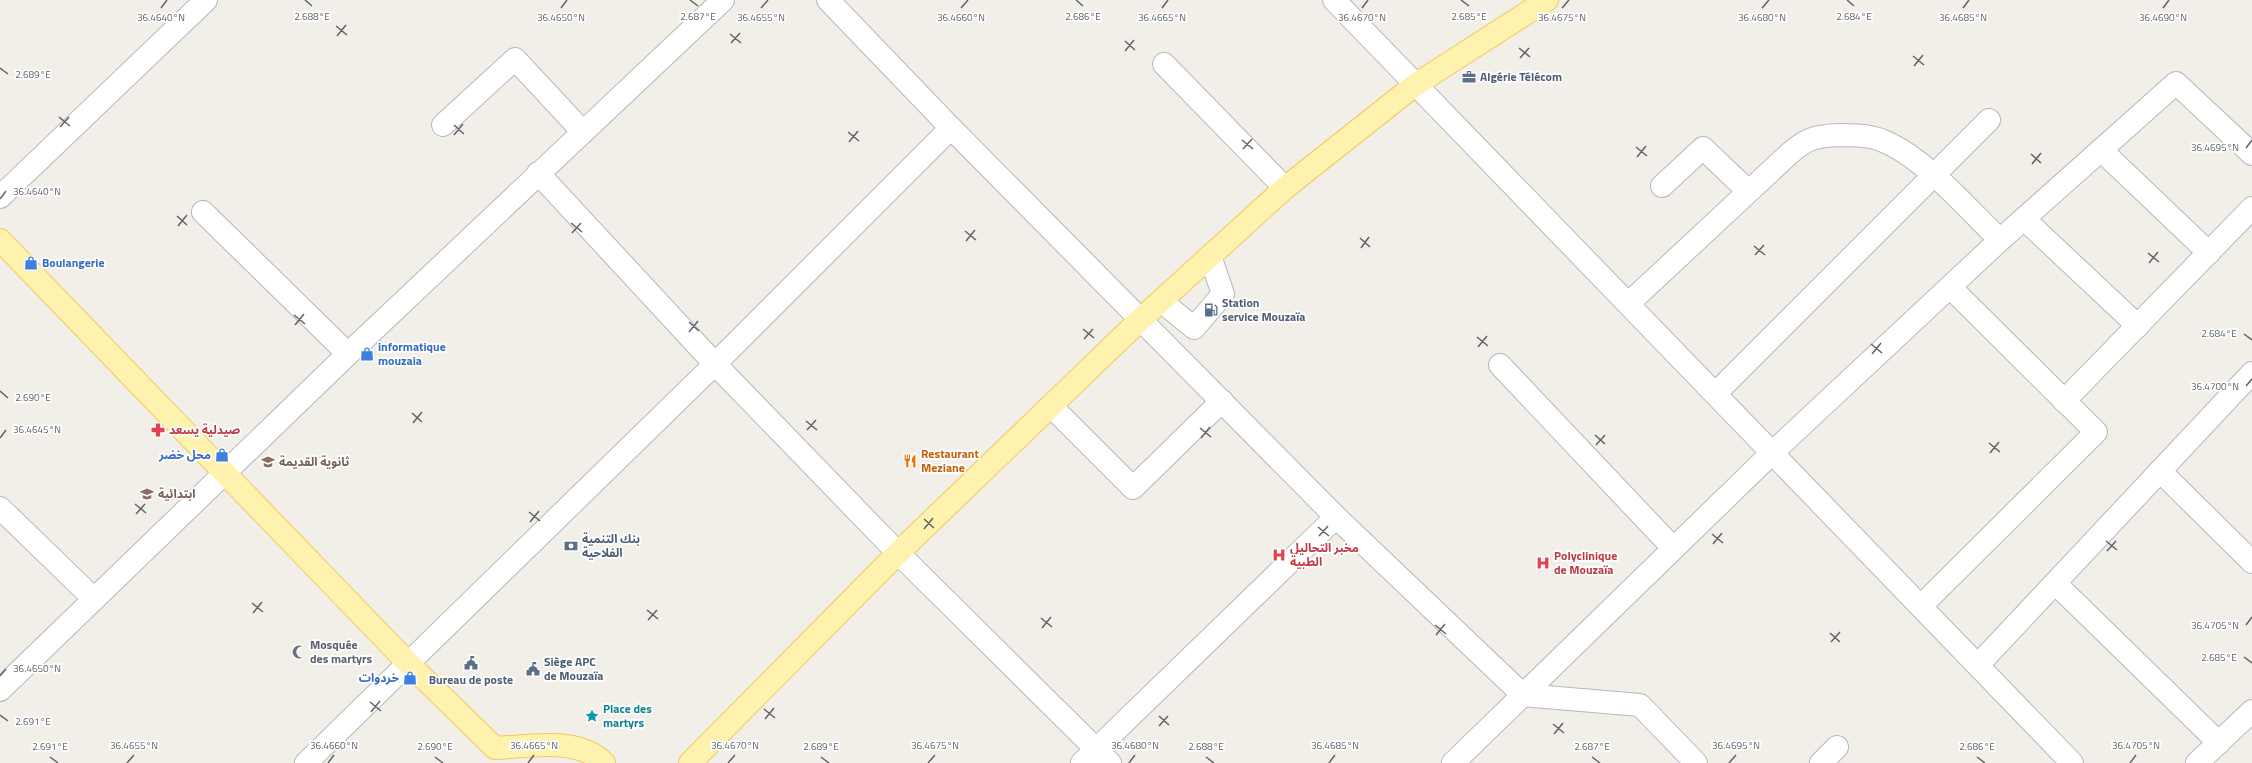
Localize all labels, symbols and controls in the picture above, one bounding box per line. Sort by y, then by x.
text: 2.688°E [294,9,330,24]
text: 2.687°E [680,9,716,24]
text: 2.686°E [1065,9,1101,24]
text: 2.685°E [1451,9,1487,24]
text: 2.684°E [1836,9,1872,24]
text: 36.4640°N [137,10,185,25]
text: 36.4650°N [537,10,585,25]
text: 36.4655°N [737,10,785,25]
text: 36.4660°N [937,10,985,25]
text: 36.4665°N [1138,10,1186,25]
text: 36.4670°N [1338,10,1386,25]
text: 36.4675°N [1538,10,1586,25]
text: 36.4680°N [1738,10,1786,25]
text: 36.4685°N [1939,10,1987,25]
text: 36.4690°N [2139,10,2187,25]
text: 2.689°E [15,67,51,82]
place label: Algérie Télécom [1480,67,1562,86]
office icon: Algérie Télécom [1461,69,1477,85]
text: 36.4695°N [2191,140,2239,155]
text: 36.4640°N [13,184,61,199]
place label: Boulangerie [42,253,105,272]
shop icon: Boulangerie [23,255,39,271]
place label: Station service Mouzaïa [1222,293,1305,326]
fuel station icon: Station service Mouzaïa [1203,302,1219,318]
text: 2.684°E [2201,326,2237,341]
place label: informatique mouzaia [378,337,446,370]
shop icon: informatique mouzaia [359,346,375,362]
text: 36.4700°N [2191,379,2239,394]
text: 2.690°E [15,390,51,405]
place label: صيدلية يسعد [169,420,241,439]
text: 36.4645°N [13,422,61,437]
pharmacy icon: صيدلية يسعد [150,422,166,438]
place label: Restaurant Meziane [921,444,979,477]
place label: محل خضر [158,445,211,464]
shop icon: محل خضر [214,447,230,463]
place label: ثانوية القديمة [279,452,350,471]
restaurant icon: Restaurant Meziane [902,453,918,469]
school or university icon: ثانوية القديمة [260,454,276,470]
place label: ابتدائية [158,484,196,503]
school or university icon: ابتدائية [139,486,155,502]
place label: بنك التنمية الفلاحية [582,529,640,562]
bank icon: بنك التنمية الفلاحية [563,538,579,554]
place label: مخبر التحاليل الطبية [1290,538,1359,571]
place label: Polyclinique de Mouzaïa [1554,546,1617,579]
hospital icon: مخبر التحاليل الطبية [1271,547,1287,563]
hospital icon: Polyclinique de Mouzaïa [1535,555,1551,571]
text: 36.4705°N [2191,618,2239,633]
place label: Mosquée des martyrs [310,635,373,668]
mosque icon: Mosquée des martyrs [291,644,307,660]
text: 2.685°E [2201,650,2237,665]
place label: Siège APC de Mouzaïa [544,652,603,685]
public building icon: Bureau de poste [463,655,479,671]
text: 36.4650°N [13,661,61,676]
public building icon: Siège APC de Mouzaïa [525,661,541,677]
place label: خردوات [359,668,399,687]
shop icon: خردوات [402,670,418,686]
place label: Bureau de poste [429,670,513,689]
place label: Place des martyrs [603,699,652,732]
place icon: Place des martyrs [584,708,600,724]
text: 2.691°E [15,714,51,729]
text: 36.4655°N [110,738,158,753]
text: 36.4660°N [310,738,358,753]
text: 36.4665°N [510,738,558,753]
text: 36.4670°N [711,738,759,753]
text: 36.4675°N [911,738,959,753]
text: 36.4680°N [1111,738,1159,753]
text: 36.4685°N [1311,738,1359,753]
text: 36.4695°N [1712,738,1760,753]
text: 36.4705°N [2112,738,2160,753]
text: 2.691°E [32,739,68,754]
text: 2.690°E [417,739,453,754]
text: 2.689°E [803,739,839,754]
text: 2.688°E [1188,739,1224,754]
text: 2.687°E [1574,739,1610,754]
text: 2.686°E [1959,739,1995,754]

